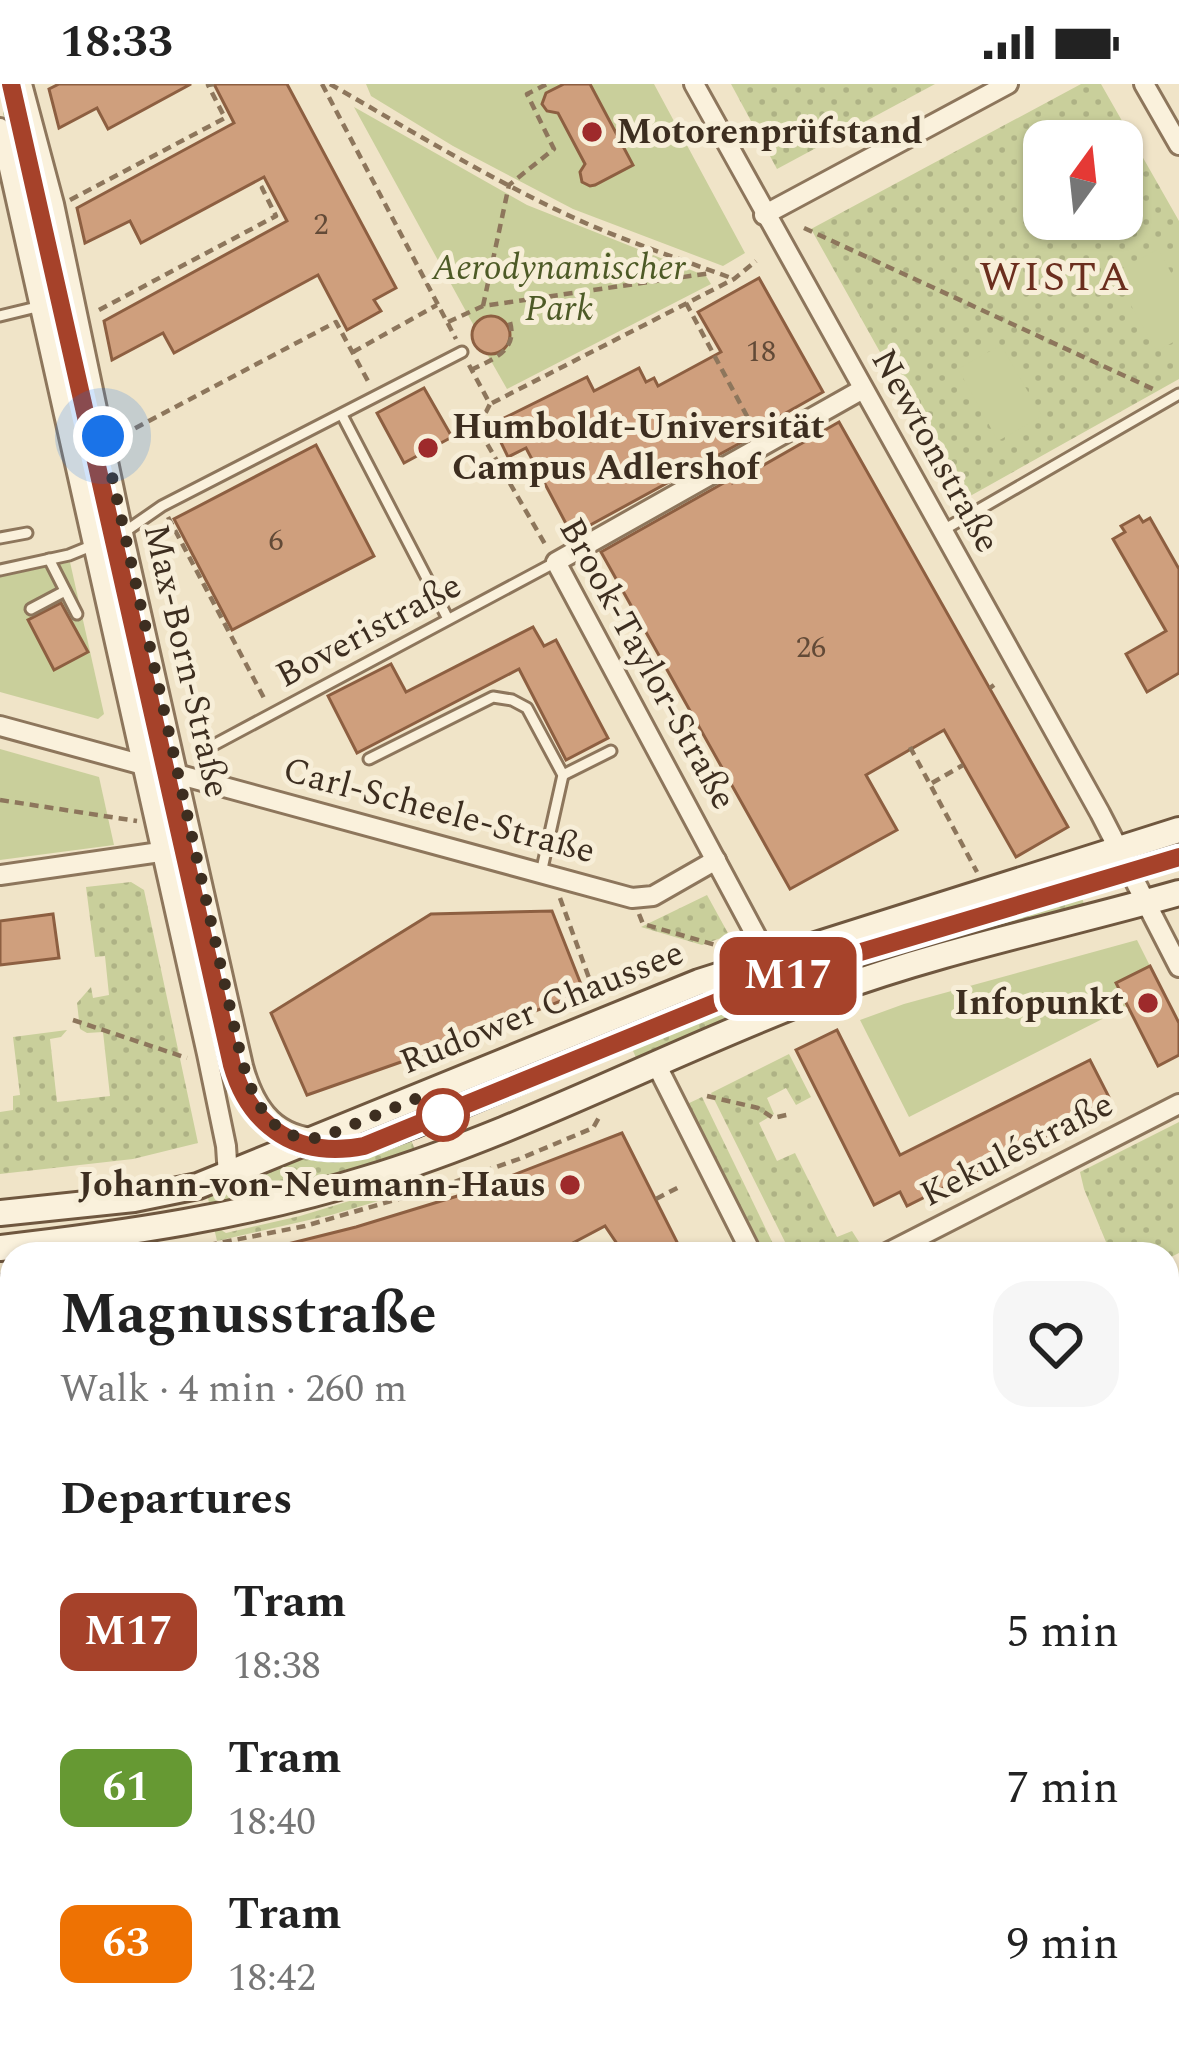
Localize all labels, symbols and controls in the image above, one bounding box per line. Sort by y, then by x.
text: 18:33 [60,8,173,77]
place label: Motorenprüfstand [616,105,923,160]
marker: Motorenprüfstand [579,119,605,145]
north arrow [1023,120,1143,240]
map controls [1023,120,1143,240]
house number: 2 [314,202,329,248]
park label: Aerodynamischer Park [431,241,687,337]
district label: WISTA [979,246,1133,309]
house number: 18 [746,329,776,375]
street label: Newtonstraße [856,339,1014,563]
place label: Humboldt-Universität Campus Adlershof [452,400,825,496]
your location [73,406,133,466]
marker: Humboldt-Universität Campus Adlershof [415,435,441,461]
street label: Brook-Taylor-Straße [544,508,750,820]
house number: 6 [269,518,284,564]
street label: Max-Born-Straße [128,519,244,803]
street label: Boveristraße [266,559,472,703]
house number: 26 [796,625,826,671]
street label: Carl-Scheele-Straße [277,743,601,879]
street label: Rudower Chaussee [392,926,692,1090]
line badge: M17 [719,937,857,1015]
text: M17 [744,944,832,1007]
place label: Infopunkt [954,976,1124,1031]
marker: Infopunkt [1135,990,1161,1016]
street label: Kekuléstraße [911,1078,1123,1222]
unlabelled marker [418,1090,468,1140]
place label: Johann-von-Neumann-Haus [78,1158,546,1213]
marker: Johann-von-Neumann-Haus [557,1172,583,1198]
text: Magnusstraße [60,1272,437,1358]
button: heart [993,1281,1119,1407]
text: Walk · 4 min · 260 m [60,1360,407,1419]
text: Departures [60,1465,293,1534]
text: Tram [233,1568,346,1637]
text: 5 min [1006,1598,1119,1667]
text: M17 [84,1600,173,1663]
text: 18:38 [233,1637,321,1696]
text: Tram [228,1724,342,1793]
text: 7 min [1006,1754,1119,1823]
text: 61 [102,1756,150,1819]
text: 18:40 [228,1793,316,1852]
text: Tram [228,1880,342,1949]
text: 9 min [1006,1910,1119,1979]
text: 63 [102,1912,150,1975]
text: 18:42 [228,1949,316,2008]

